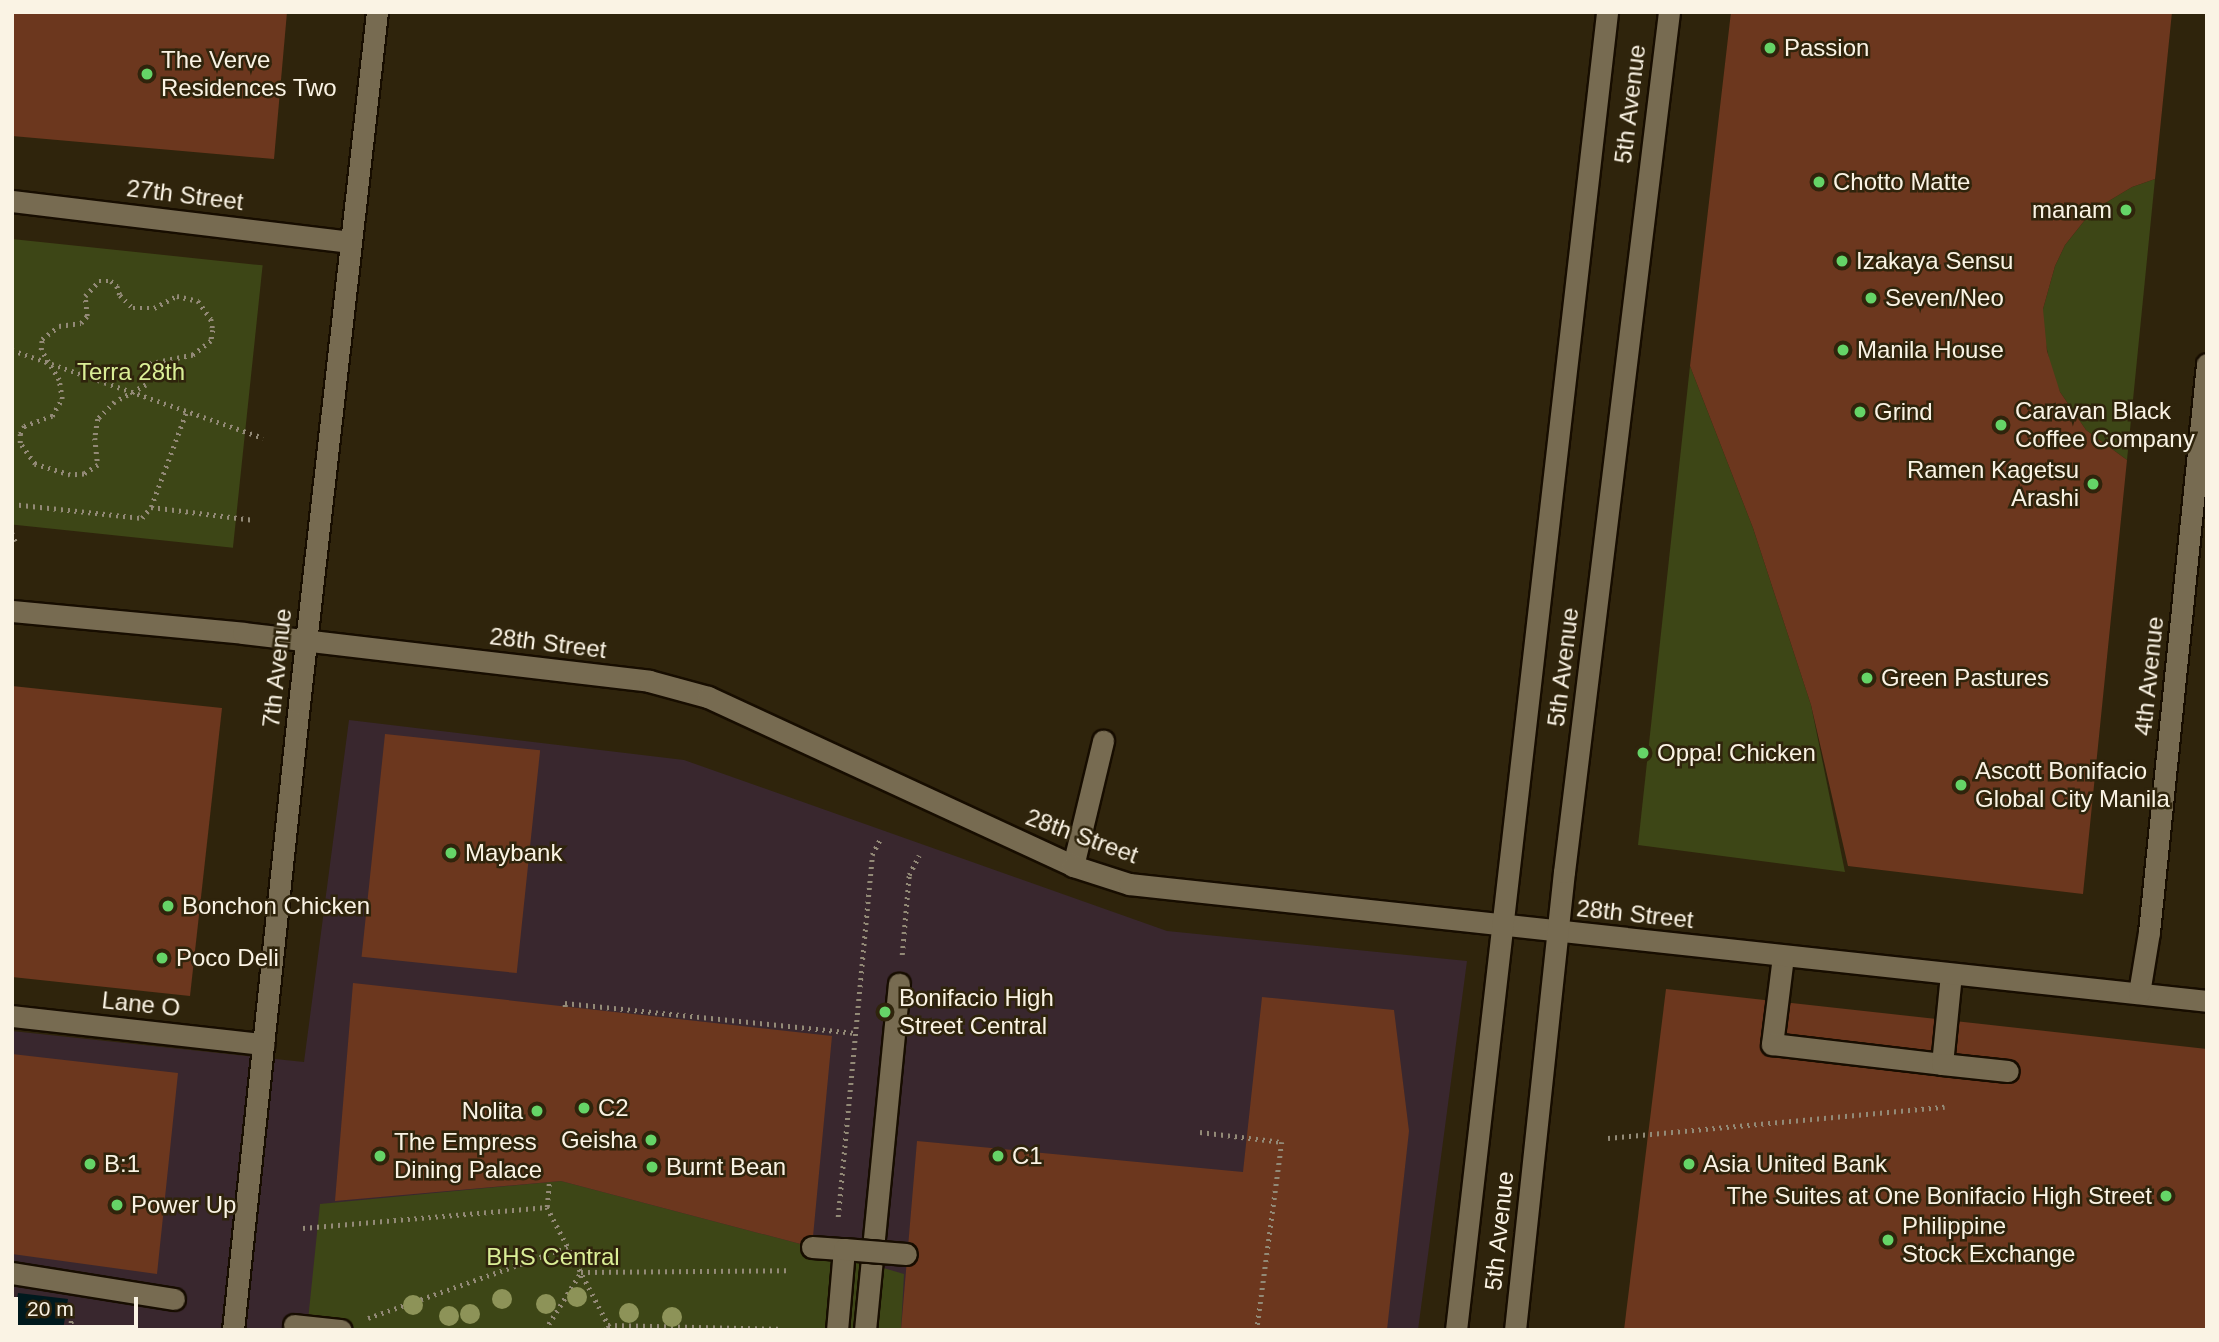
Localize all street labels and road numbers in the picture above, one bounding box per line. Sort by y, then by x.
street label: 5th Avenue [1608,42,1652,166]
street label: 27th Street [125,174,245,216]
street label: 5th Avenue [1541,605,1585,729]
street label: 7th Avenue [256,606,298,730]
street label: 4th Avenue [2128,614,2170,738]
street label: 28th Street [488,622,608,664]
street label: 28th Street [1022,802,1142,870]
street label: 28th Street [1575,894,1695,934]
street label: Lane O [100,986,182,1022]
street label: 5th Avenue [1478,1169,1520,1293]

